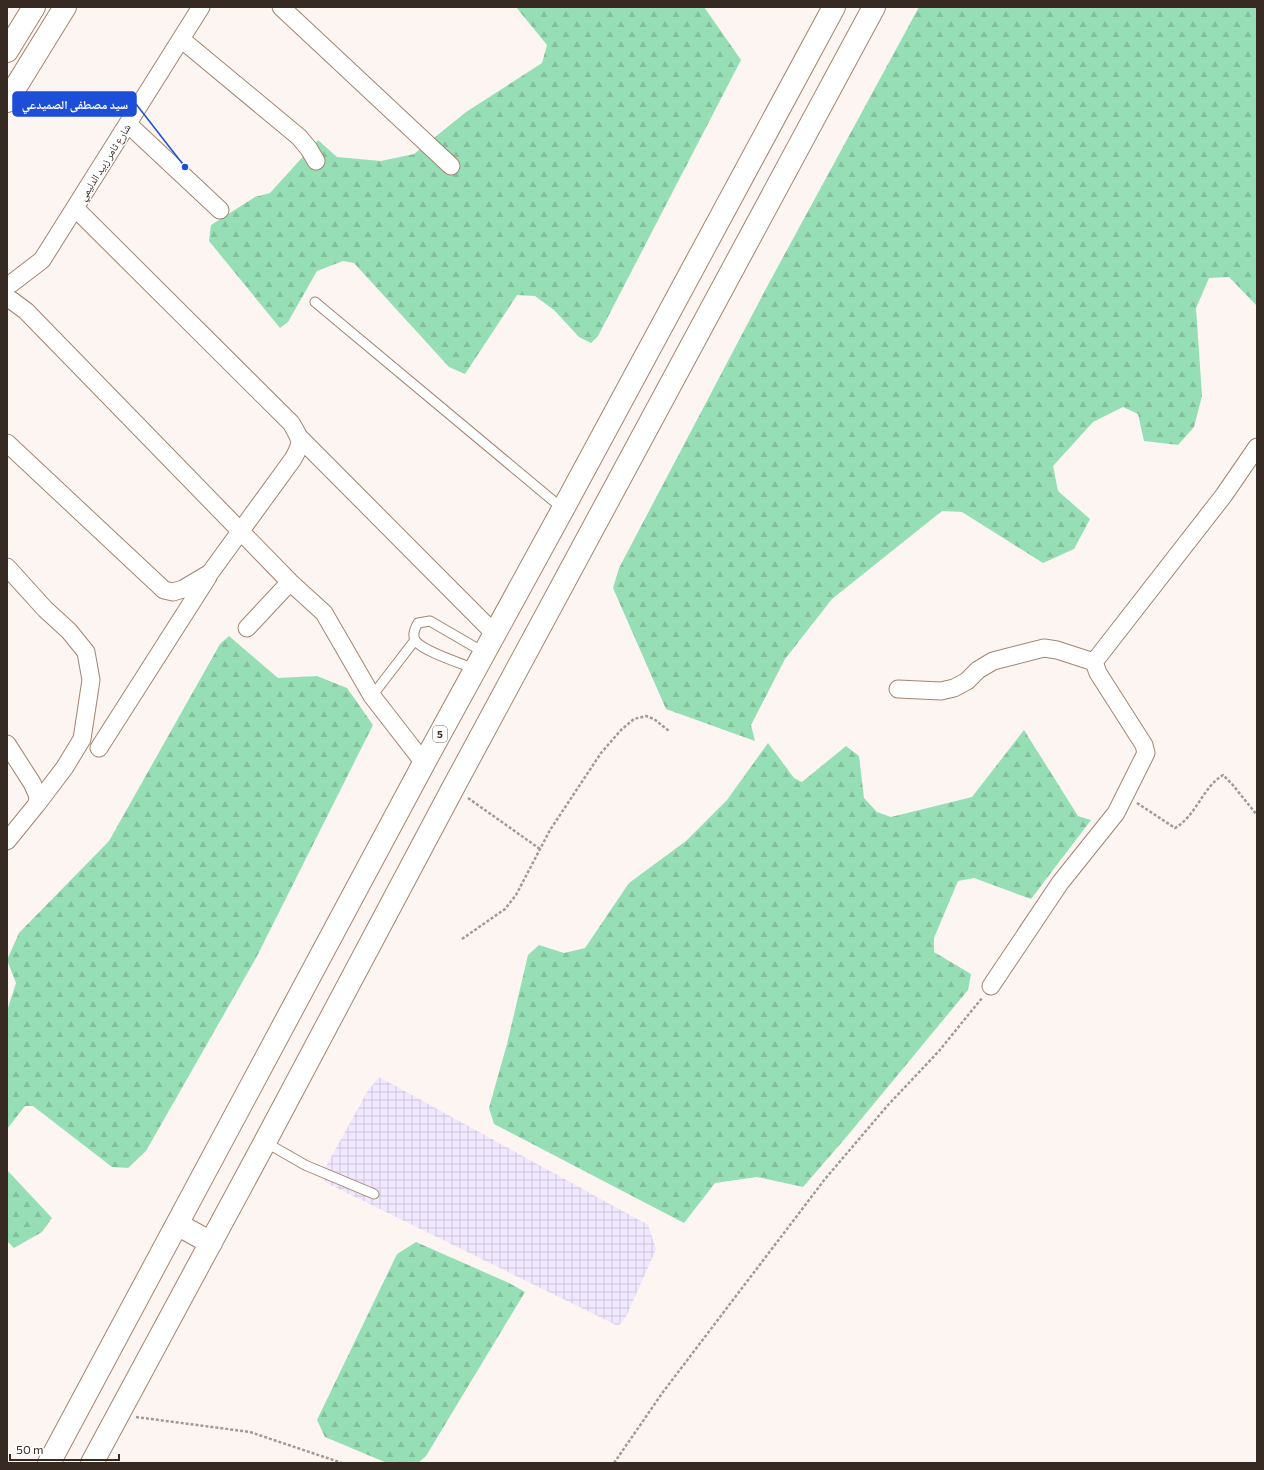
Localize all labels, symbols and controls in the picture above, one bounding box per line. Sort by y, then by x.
callout: سيد مصطفى الصميدعي [13,92,136,116]
text: سيد مصطفى الصميدعي [22,97,128,115]
street label: شارع ثامر زبيد الدليمي [75,121,135,204]
road number: 5 [433,726,447,742]
scale bar [10,1436,119,1462]
text: 50 m [16,1442,44,1456]

